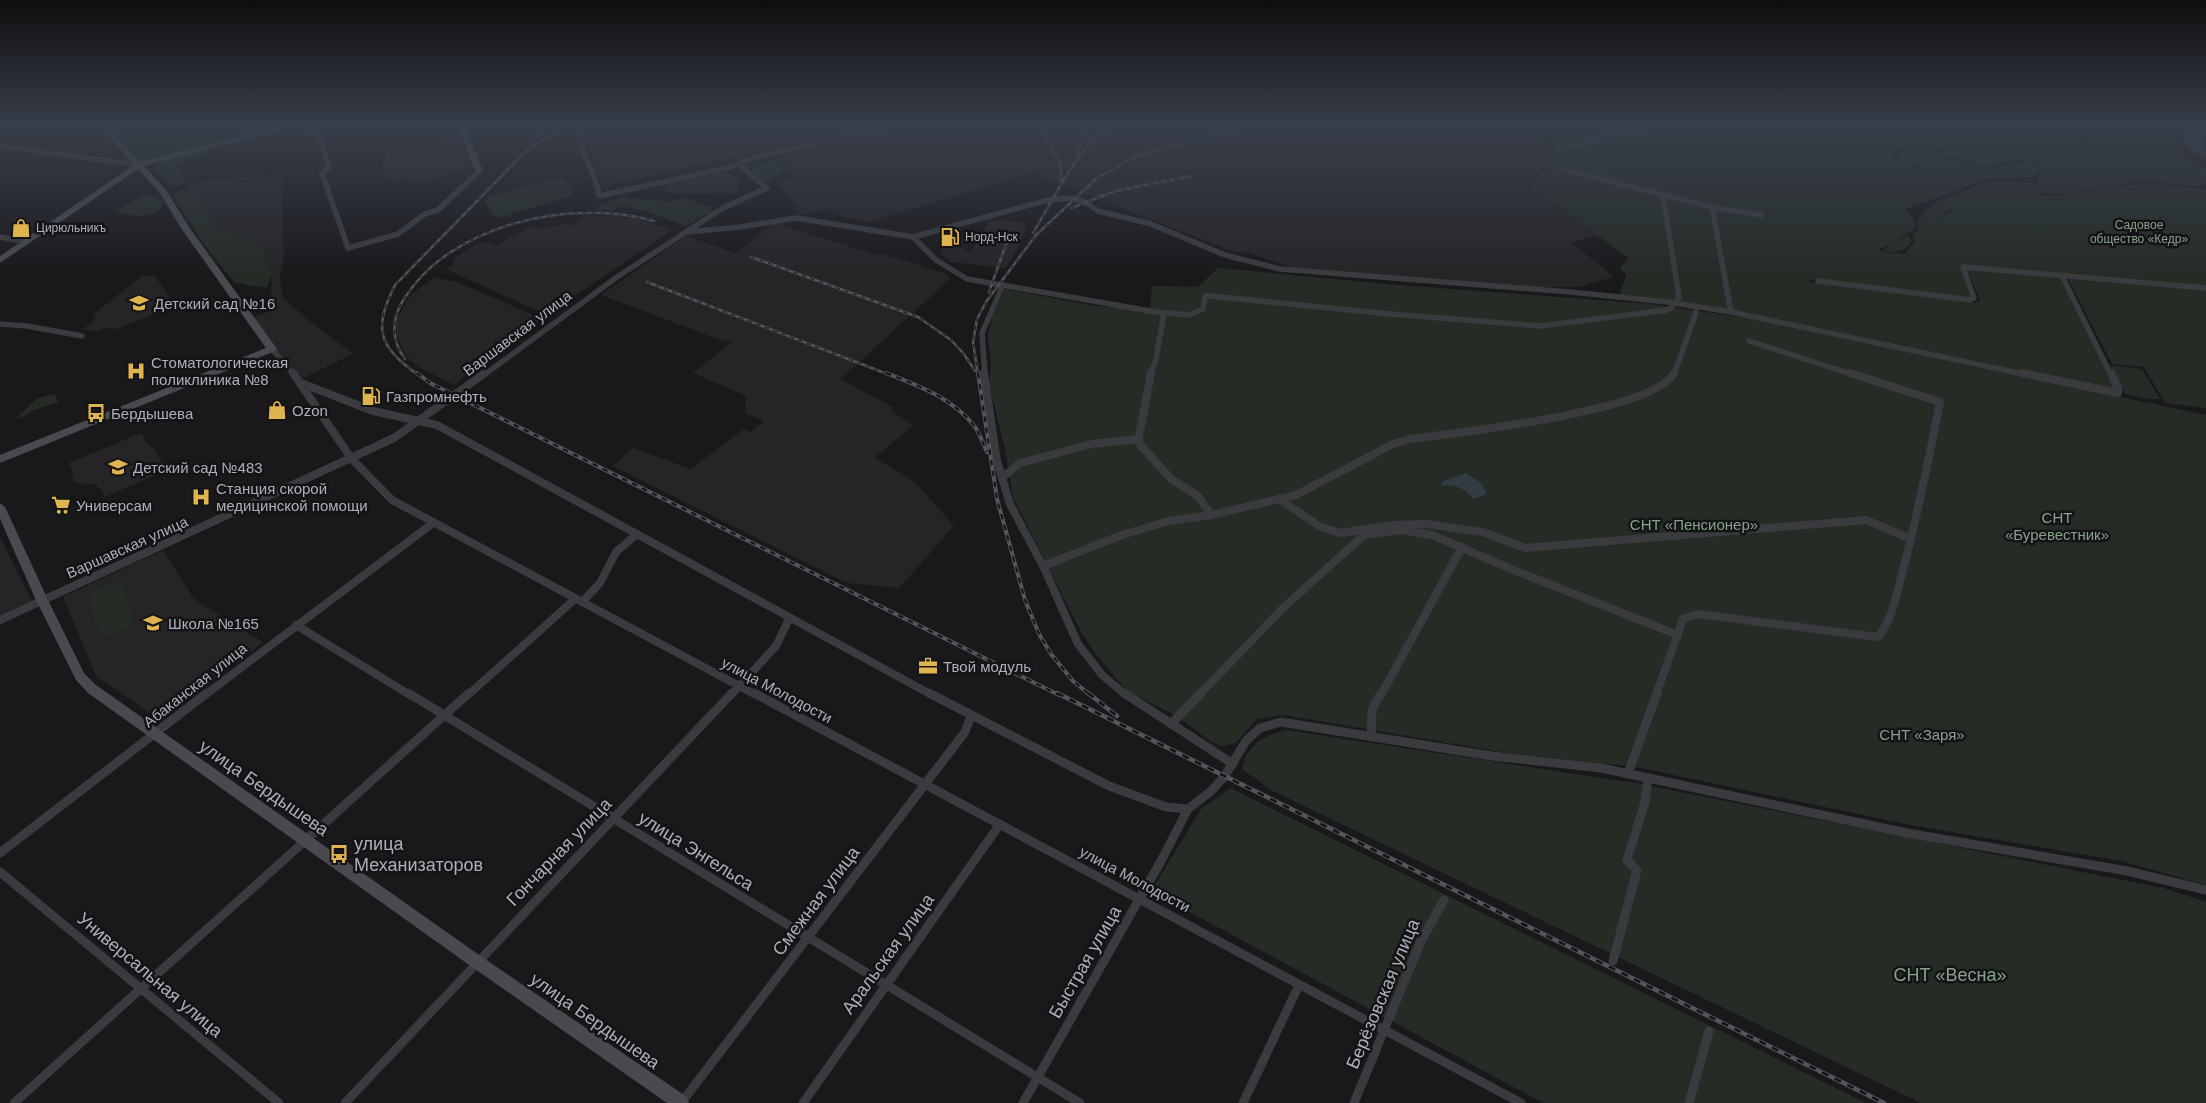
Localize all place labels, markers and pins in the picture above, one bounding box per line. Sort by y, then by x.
shop icon: Цирюльникъ [10,217,32,239]
place label: Цирюльникъ [36,221,107,235]
fuel station icon: Норд-Нск [939,226,961,248]
place label: Норд-Нск [965,230,1018,244]
school or university icon: Детский сад №16 [128,292,150,314]
place label: Детский сад №16 [154,295,275,312]
place label: Стоматологическая поликлиника №8 [151,354,288,388]
hospital icon: Стоматологическая поликлиника №8 [125,360,147,382]
fuel station icon: Газпромнефть [360,385,382,407]
place label: Газпромнефть [386,388,487,405]
shop icon: Ozon [266,399,288,421]
bus stop icon: Бердышева [85,402,107,424]
place label: Ozon [292,402,328,419]
place label: Бердышева [111,405,194,422]
school or university icon: Детский сад №483 [107,456,129,478]
place label: Детский сад №483 [133,459,263,476]
place label: Станция скорой медицинской помощи [216,480,368,514]
hospital icon: Станция скорой медицинской помощи [190,486,212,508]
supermarket icon: Универсам [50,494,72,516]
place label: Универсам [76,497,152,514]
school or university icon: Школа №165 [142,612,164,634]
place label: Школа №165 [168,615,259,632]
office icon: Твой модуль [917,655,939,677]
place label: Твой модуль [943,658,1031,675]
place label: улица Механизаторов [354,834,483,875]
bus stop icon: улица Механизаторов [328,843,350,865]

